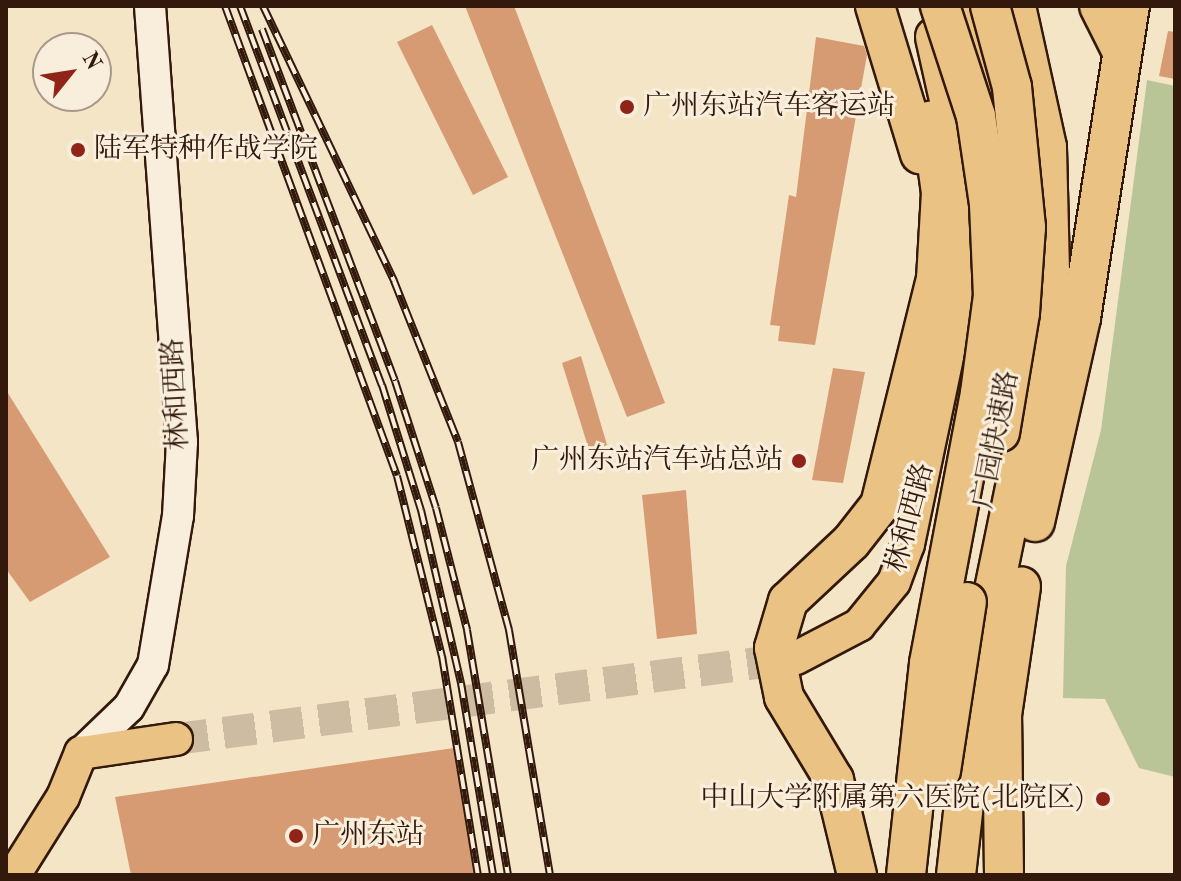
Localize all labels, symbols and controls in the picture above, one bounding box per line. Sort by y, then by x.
north arrow [32,32,112,112]
text: N [77,48,105,74]
place label: 广州东站汽车客运站 [643,90,895,124]
marker: 广州东站汽车客运站 [618,98,636,116]
place label: 陆军特种作战学院 [94,133,318,167]
marker: 陆军特种作战学院 [69,141,87,159]
street label: 林和西路 [157,337,197,451]
street label: 广园快速路 [967,368,1027,512]
place label: 广州东站汽车站总站 [531,444,783,478]
marker: 广州东站汽车站总站 [790,452,808,470]
street label: 林和西路 [880,460,942,576]
place label: 中山大学附属第六医院(北院区) [700,782,1085,816]
marker: 中山大学附属第六医院(北院区) [1092,788,1114,810]
place label: 广州东站 [312,819,424,853]
marker: 广州东站 [287,827,305,845]

